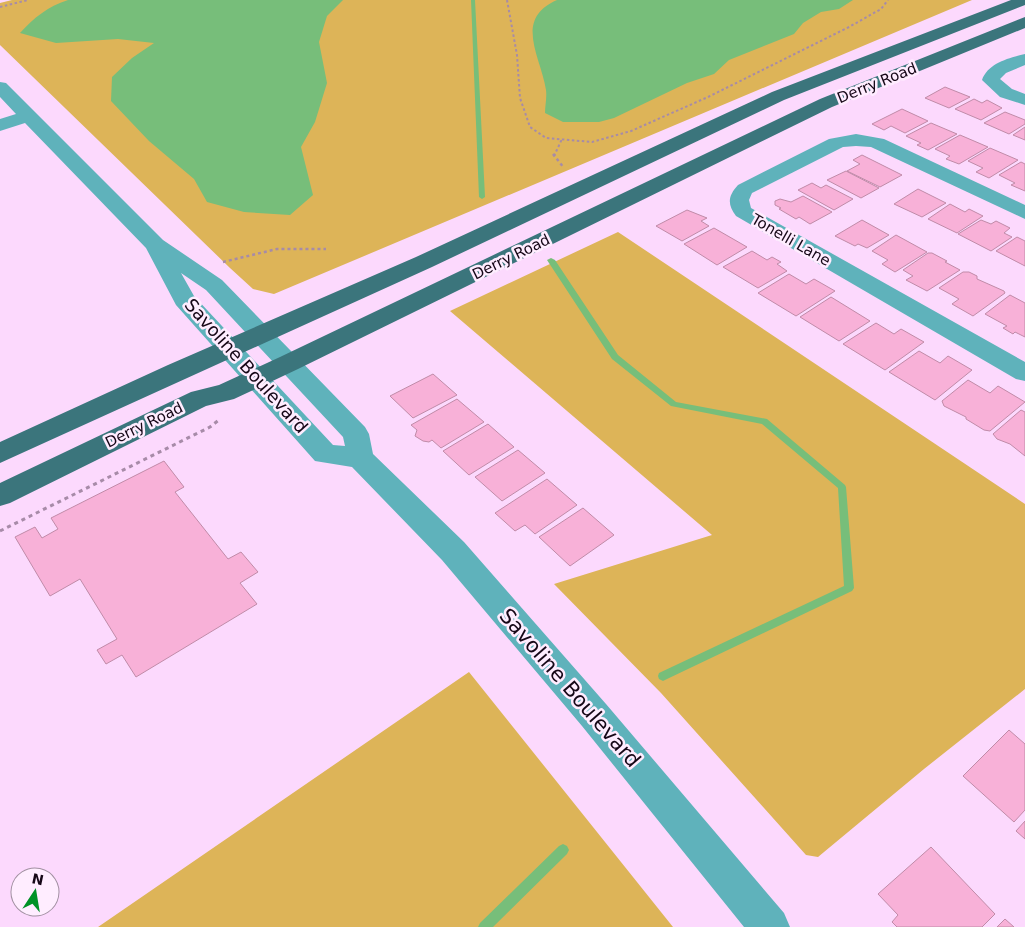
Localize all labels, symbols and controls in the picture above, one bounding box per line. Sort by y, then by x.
street label: Derry Road [835,59,919,107]
street label: Tonelli Lane [747,210,834,270]
street label: Derry Road [469,230,553,284]
street label: Savoline Boulevard [181,294,312,437]
street label: Derry Road [102,398,186,452]
street label: Savoline Boulevard [495,604,645,772]
north arrow [10,867,60,917]
text: N [30,870,45,888]

